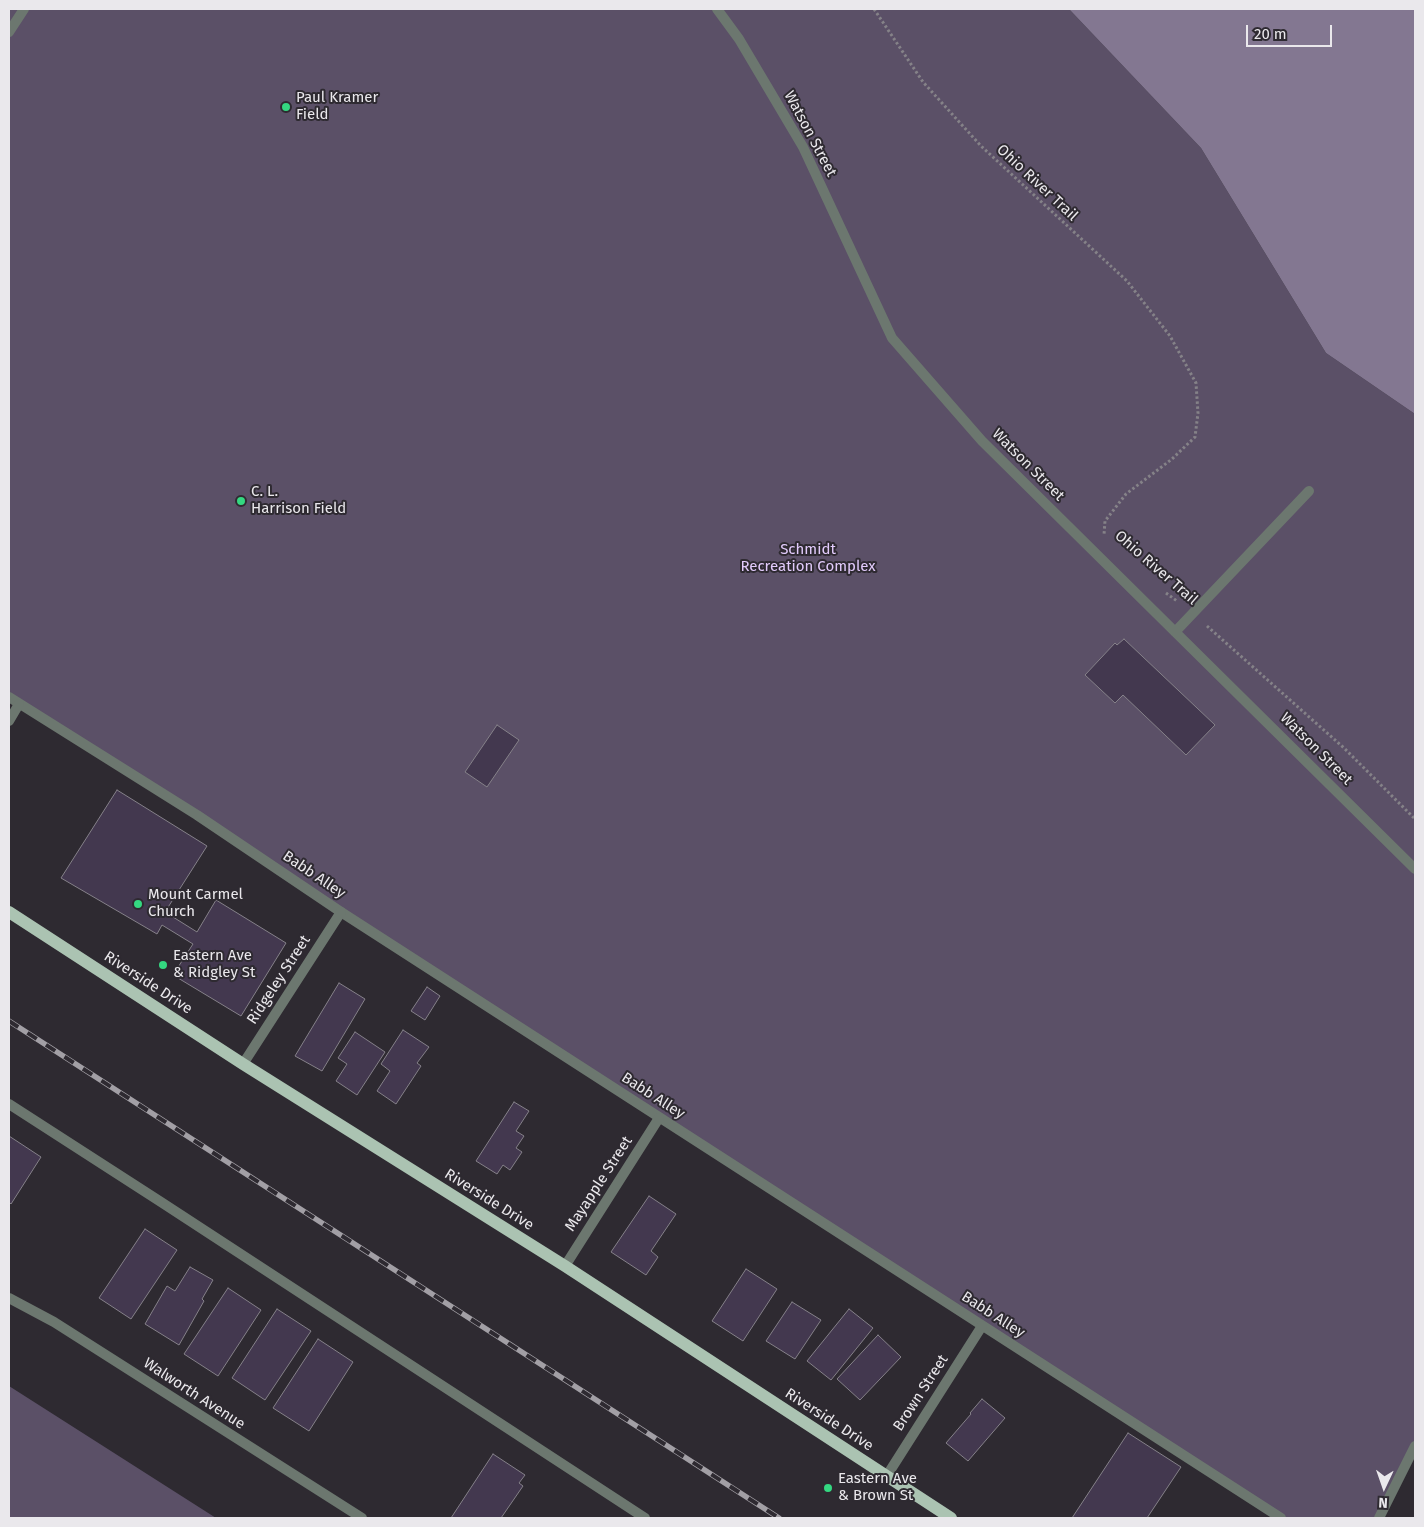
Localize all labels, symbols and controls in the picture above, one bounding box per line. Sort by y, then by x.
scale bar [1249,15,1335,47]
text: 20 m [1254,25,1287,43]
street label: Watson Street [780,88,840,180]
place label: Paul Kramer Field [296,89,378,124]
marker: Paul Kramer Field [280,101,292,113]
street label: Ohio River Trail [993,141,1081,225]
street label: Watson Street [988,425,1068,505]
place label: C. L. Harrison Field [251,483,346,518]
marker: C. L. Harrison Field [235,495,247,507]
street label: Ohio River Trail [1111,527,1201,609]
park label: Schmidt Recreation Complex [740,541,876,576]
street label: Watson Street [1276,709,1356,789]
street label: Babb Alley [279,847,349,903]
place label: Mount Carmel Church [148,886,243,921]
marker: Mount Carmel Church [132,898,144,910]
street label: Ridgeley Street [244,932,314,1028]
place label: Eastern Ave & Ridgley St [173,947,255,982]
street label: Riverside Drive [100,948,196,1018]
marker: Eastern Ave & Ridgley St [157,959,169,971]
street label: Babb Alley [618,1069,688,1123]
street label: Mayapple Street [562,1133,636,1235]
street label: Riverside Drive [441,1165,537,1235]
street label: Babb Alley [958,1288,1028,1342]
street label: Brown Street [890,1351,952,1435]
street label: Walworth Avenue [140,1354,248,1434]
street label: Riverside Drive [781,1385,877,1455]
north arrow [1359,1462,1409,1512]
place label: Eastern Ave & Brown St [838,1470,917,1505]
marker: Eastern Ave & Brown St [822,1482,834,1494]
text: N [1378,1494,1388,1511]

